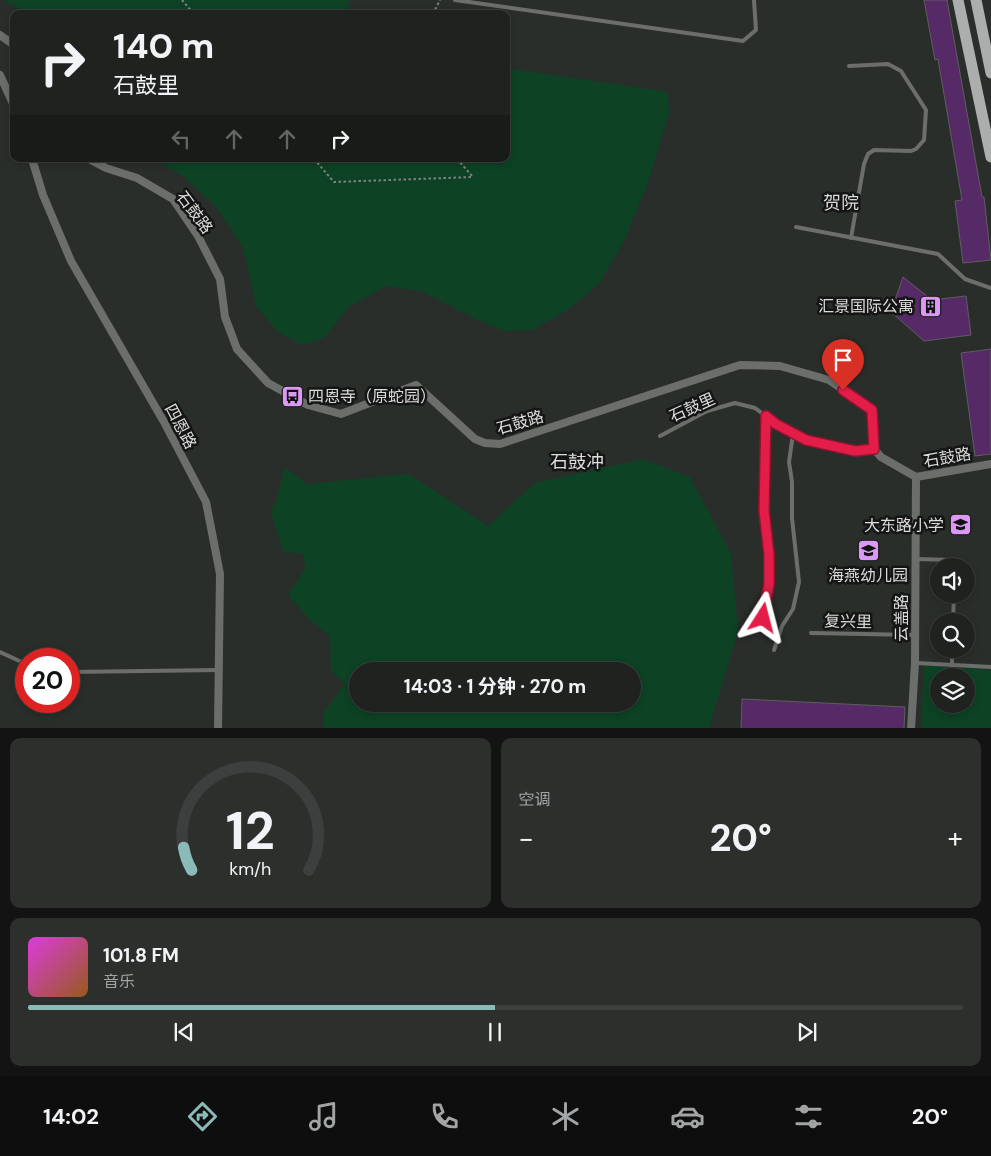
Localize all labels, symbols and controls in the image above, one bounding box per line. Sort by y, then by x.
text: 140 m [113,23,214,69]
icon: right [30,30,95,95]
text: 石鼓里 [113,71,179,100]
icon: left [167,125,195,153]
icon: ahead [220,125,248,153]
icon: ahead [273,125,301,153]
icon: right [326,125,354,153]
street label: 石鼓路 [172,187,217,238]
district label: 贺院 [823,191,859,215]
building icon: 汇景国际公寓 [918,294,942,318]
place label: 汇景国际公寓 [818,296,914,317]
pin [822,339,864,390]
icon: arrive [829,346,857,374]
bus stop icon: 四恩寺（原蛇园） [280,384,304,408]
place label: 四恩寺（原蛇园） [308,386,436,407]
street label: 石鼓里 [666,388,718,427]
street label: 四恩路 [160,400,201,452]
street label: 石鼓路 [494,406,546,439]
street label: 石鼓路 [922,443,973,472]
district label: 石鼓冲 [550,450,604,474]
school or university icon: 大东路小学 [948,513,972,537]
place label: 大东路小学 [864,515,944,536]
school or university icon: 海燕幼儿园 [856,539,880,563]
map controls [930,558,975,713]
button: sound [930,558,975,603]
place label: 海燕幼儿园 [828,565,908,586]
position arrow [736,591,788,643]
street label: 云盖路 [891,594,912,642]
street label: 复兴里 [824,611,872,632]
button: search [930,613,975,658]
speed limit sign: 20 [15,648,80,713]
button: layers [930,668,975,713]
text: 14:03 · 1 分钟 · 270 m [404,674,586,699]
text: 空调 [519,789,551,810]
text: 12 [226,797,275,865]
text: 20° [710,813,772,863]
text: − [519,820,534,857]
text: + [948,820,963,857]
text: km/h [229,857,271,881]
text: 101.8 FM [103,943,179,968]
text: 音乐 [103,971,135,992]
icon: previous [170,1018,198,1046]
icon: pause [481,1018,509,1046]
icon: next [793,1018,821,1046]
icon: directions [185,1099,220,1134]
icon: music [306,1099,341,1134]
icon: phone [427,1099,462,1134]
icon: climate [548,1099,583,1134]
icon: car [670,1099,705,1134]
icon: filters [791,1099,826,1134]
text: 14:02 [43,1102,99,1131]
text: 20° [912,1102,948,1131]

